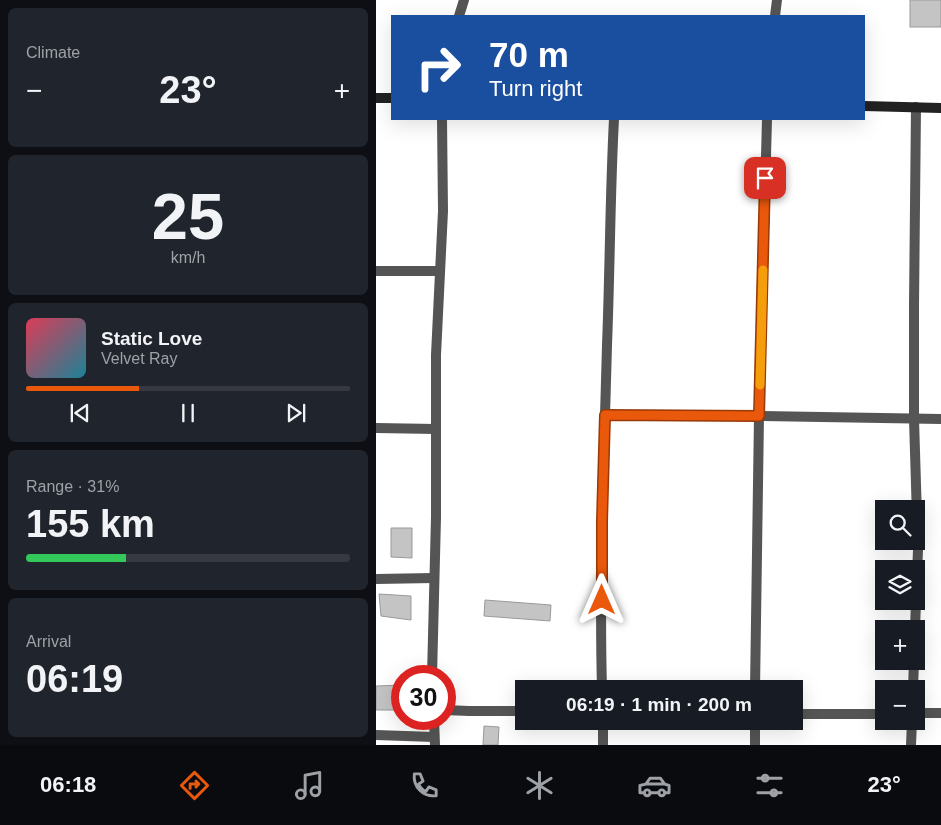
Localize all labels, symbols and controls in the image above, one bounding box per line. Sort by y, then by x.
icon: right [406,35,471,100]
text: 70 m [489,35,569,74]
text: Climate [26,44,80,61]
text: 23° [159,69,217,111]
text: − [26,75,42,106]
text: + [334,75,350,106]
text: Turn right [489,76,582,101]
pin [744,157,786,199]
icon: arrive [751,164,779,192]
text: 25 [152,180,224,253]
text: km/h [171,249,205,266]
text: Static Love [101,328,202,349]
text: Velvet Ray [101,350,177,367]
icon: previous [66,399,94,427]
icon: pause [174,399,202,427]
icon: next [282,399,310,427]
text: Range · 31% [26,478,119,495]
map controls [875,500,925,730]
button: search [875,500,925,550]
text: 155 km [26,503,155,545]
button: layers [875,560,925,610]
position arrow [575,573,627,625]
button: + [875,620,925,670]
text: Arrival [26,633,71,650]
text: 06:19 [26,658,123,700]
speed limit sign: 30 [391,665,456,730]
button: − [875,680,925,730]
text: 06:19 · 1 min · 200 m [566,694,752,715]
icon: directions [177,768,212,803]
icon: music [292,768,327,803]
icon: phone [407,768,442,803]
icon: climate [522,768,557,803]
icon: car [637,768,672,803]
icon: filters [752,768,787,803]
text: 06:18 [40,772,96,797]
text: 23° [868,772,901,797]

